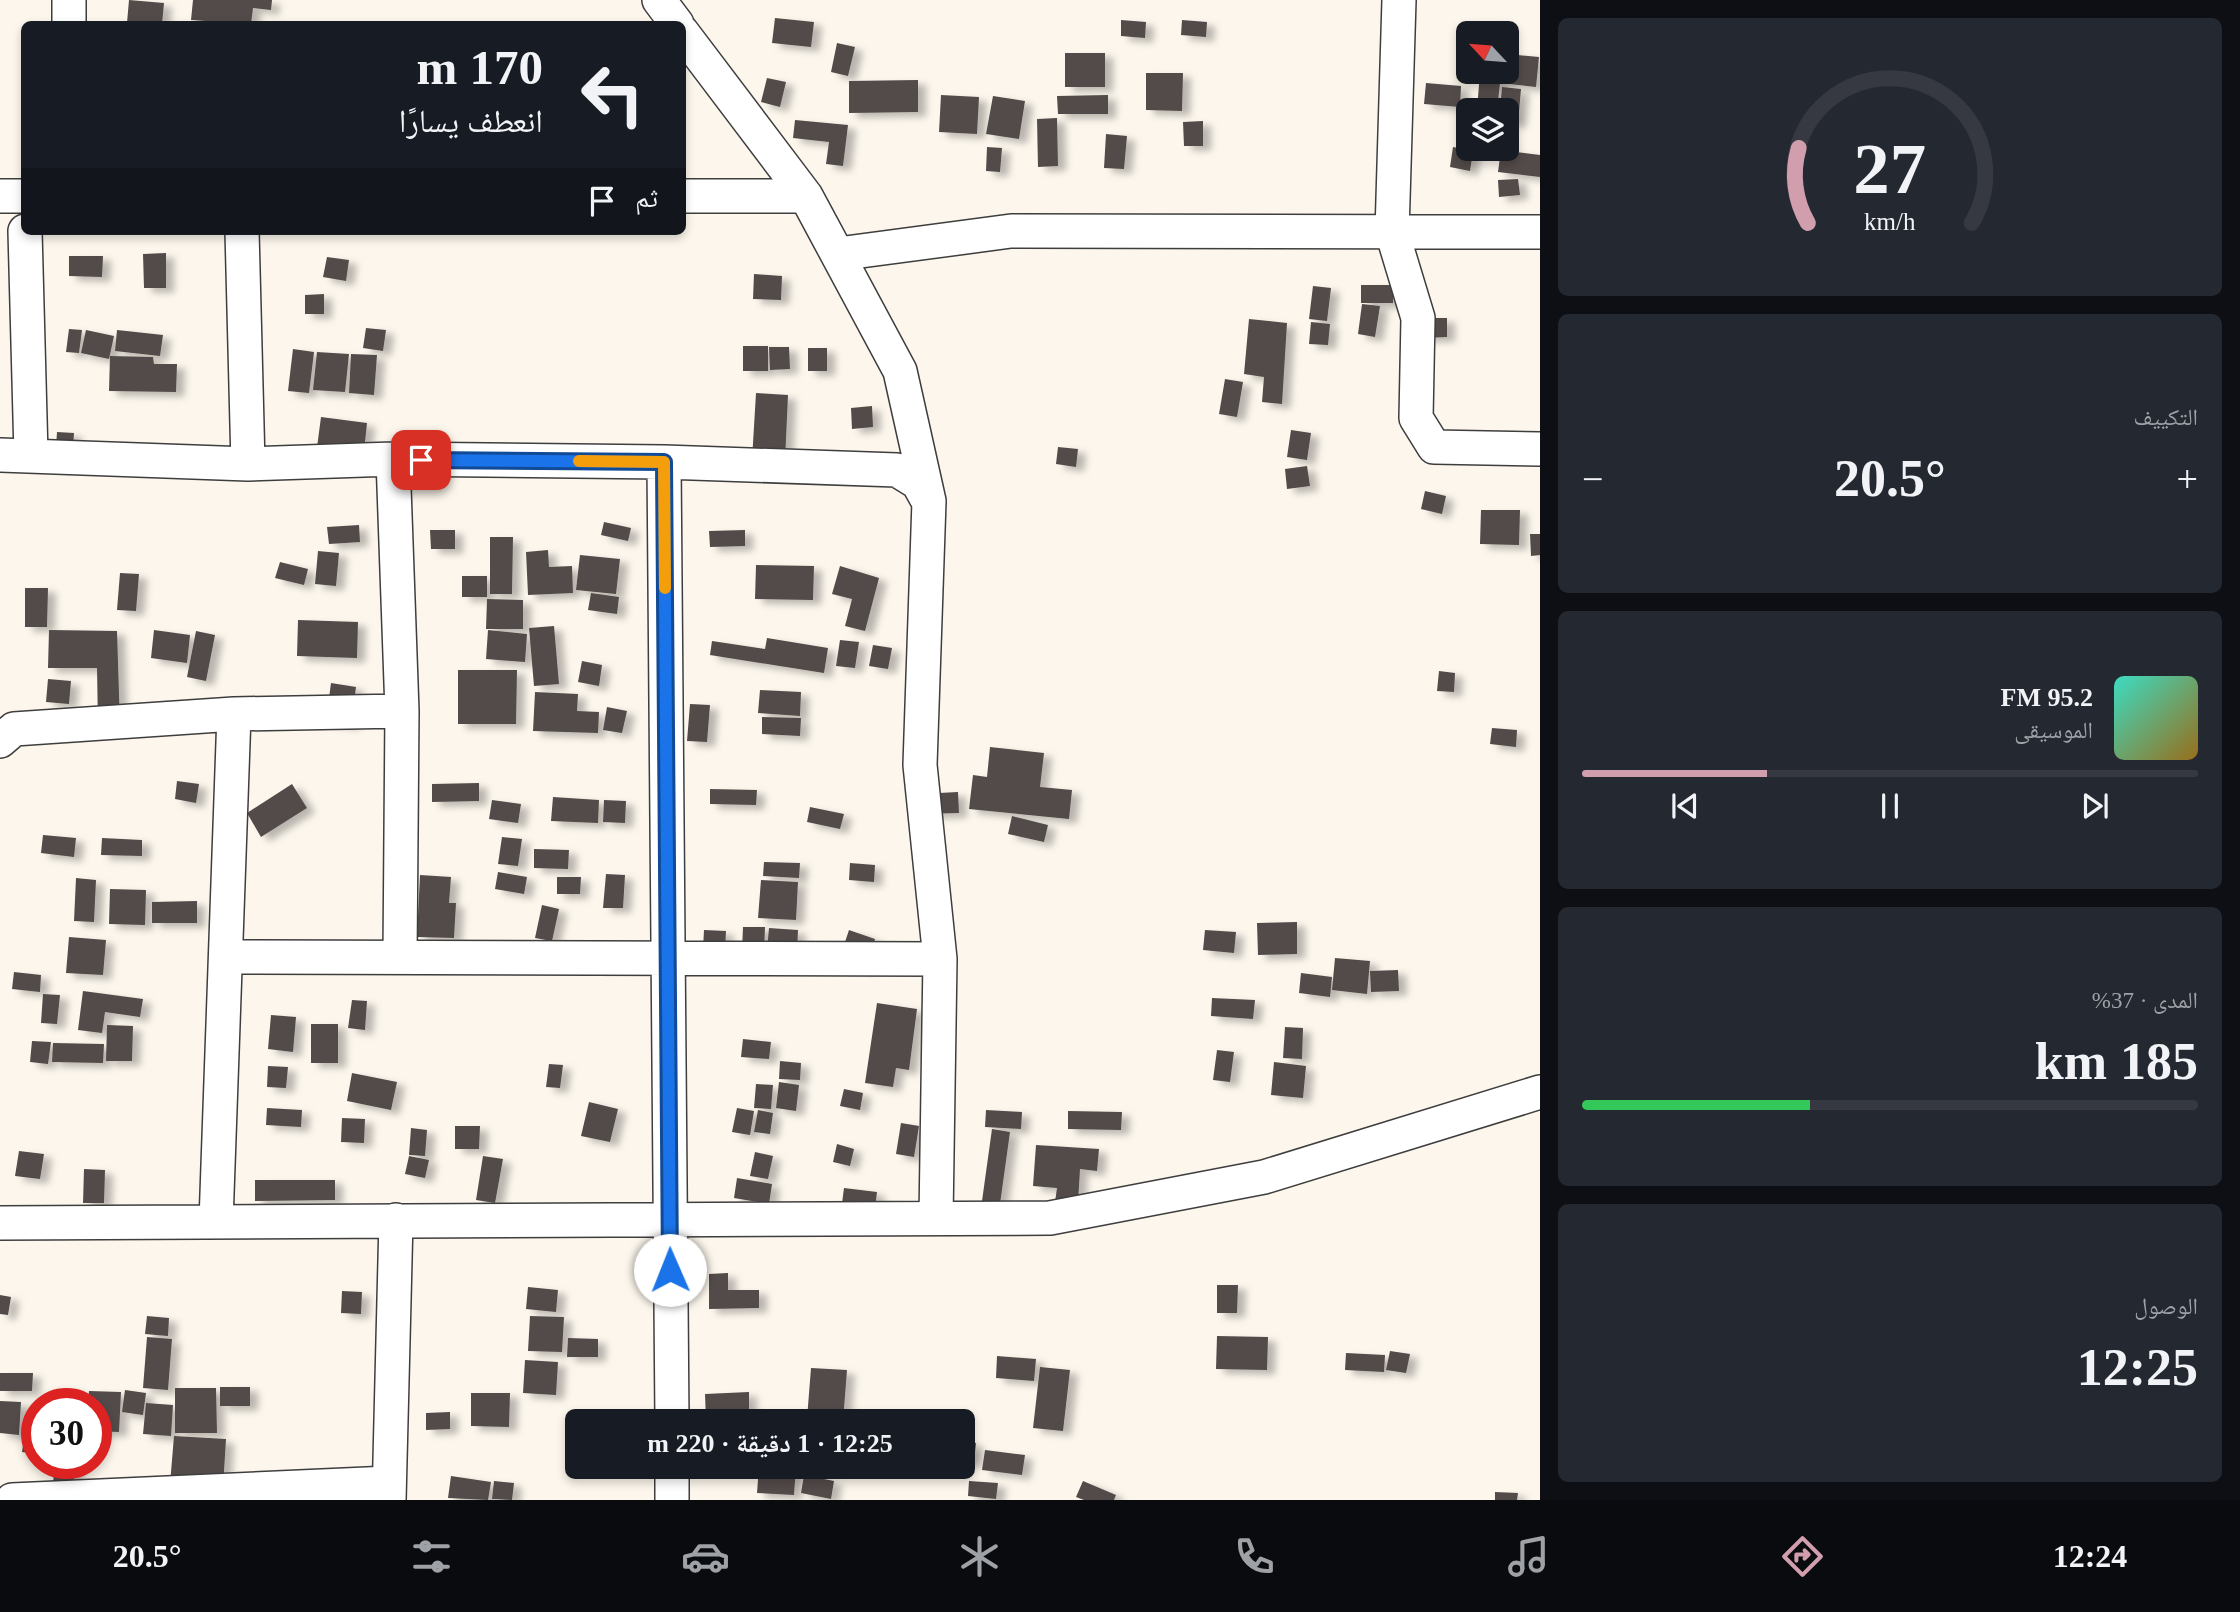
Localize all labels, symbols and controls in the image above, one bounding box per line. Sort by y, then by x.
north arrow [1456,21,1519,84]
map controls [1456,21,1519,161]
text: 170 m [416,40,543,95]
icon: left [567,49,658,140]
button: layers [1456,98,1519,161]
text: انعطف يسارًا [399,103,543,139]
text: 27 [1854,129,1926,210]
icon: arrive [583,182,621,220]
text: ثم [635,184,658,213]
text: km/h [1864,208,1916,235]
text: التكييف [2133,405,2198,430]
pin [391,430,451,490]
icon: arrive [402,441,440,479]
text: 20.5° [1834,450,1946,507]
text: − [1582,458,1603,500]
text: + [2177,458,2198,500]
text: 95.2 FM [2001,683,2093,712]
text: الموسيقى [2014,718,2093,743]
icon: previous [1666,787,1704,825]
icon: pause [1871,787,1909,825]
icon: next [2076,787,2114,825]
text: المدى · 37% [2092,988,2198,1013]
text: 185 km [2035,1033,2198,1090]
position arrow [633,1233,707,1307]
text: الوصول [2134,1294,2198,1319]
text: 12:25 [2077,1339,2198,1396]
speed limit sign: 30 [21,1388,112,1479]
text: 12:25 · 1 دقيقة · 220 m [647,1429,893,1458]
icon: filters [407,1532,456,1581]
icon: car [681,1532,730,1581]
icon: climate [955,1532,1004,1581]
icon: phone [1230,1532,1279,1581]
icon: music [1504,1532,1553,1581]
icon: directions [1778,1532,1827,1581]
text: 20.5° [113,1538,182,1574]
text: 12:24 [2053,1538,2127,1574]

